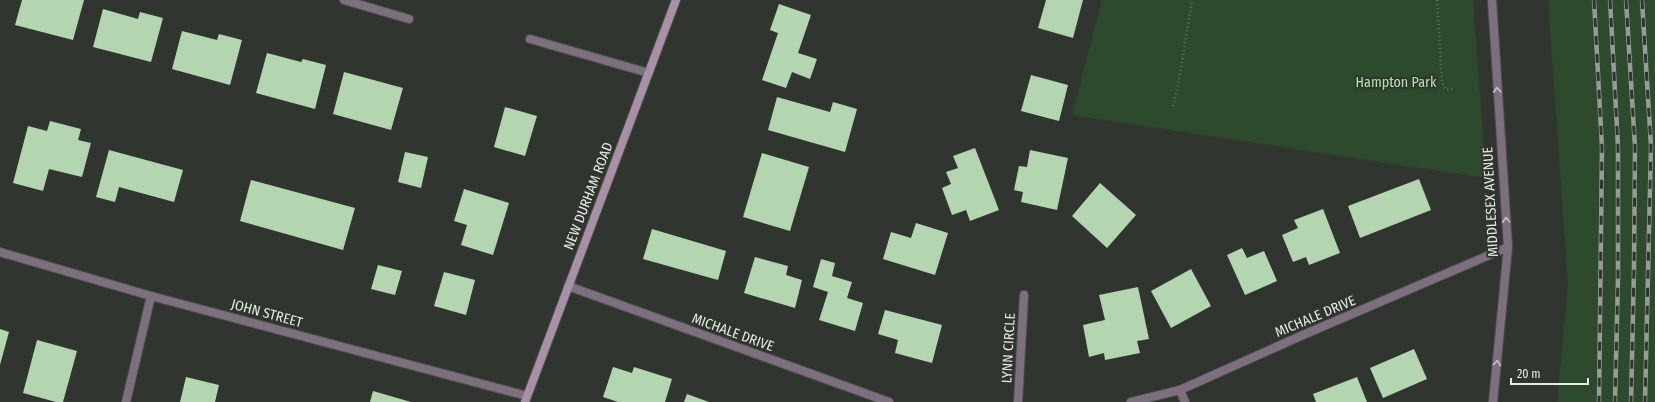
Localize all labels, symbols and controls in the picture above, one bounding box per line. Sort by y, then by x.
park label: Hampton Park [1356,74,1437,91]
one-way arrow [1493,87,1502,93]
street label: NEW DURHAM ROAD [560,140,617,252]
street label: MIDDLESEX AVENUE [1479,146,1502,257]
one-way arrow [1501,217,1510,223]
street label: MICHALE DRIVE [1272,292,1358,341]
street label: JOHN STREET [229,296,305,331]
street label: MICHALE DRIVE [690,310,776,355]
street label: LYNN CIRCLE [998,312,1019,384]
one-way arrow [1492,360,1501,366]
scale bar [1511,360,1588,386]
text: 20 m [1517,367,1541,381]

